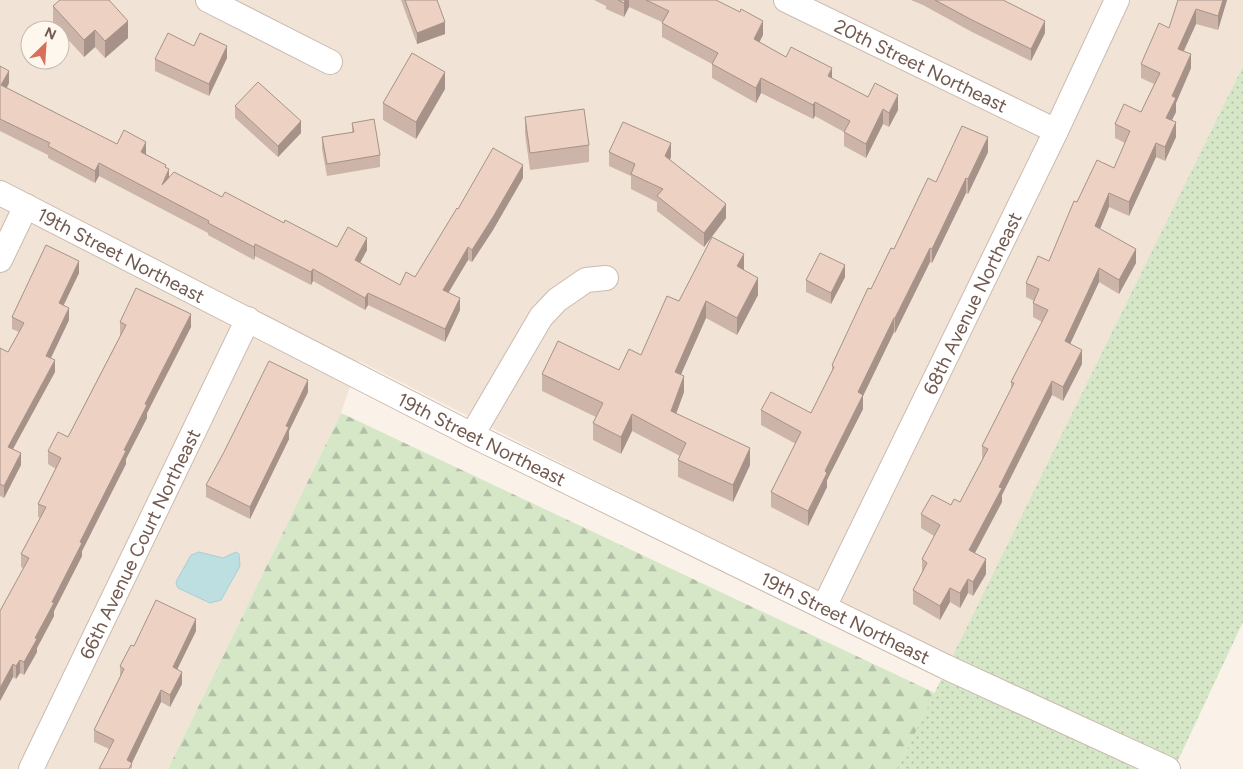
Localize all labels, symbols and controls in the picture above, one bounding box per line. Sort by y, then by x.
street label: 20th Street Northeast [831,14,1011,118]
north arrow [20,20,70,70]
text: N [42,24,59,44]
street label: 19th Street Northeast [33,203,208,308]
street label: 68th Avenue Northeast [918,208,1027,398]
street label: 19th Street Northeast [394,388,569,491]
street label: 66th Avenue Court Northeast [75,425,205,663]
street label: 19th Street Northeast [757,567,933,669]

